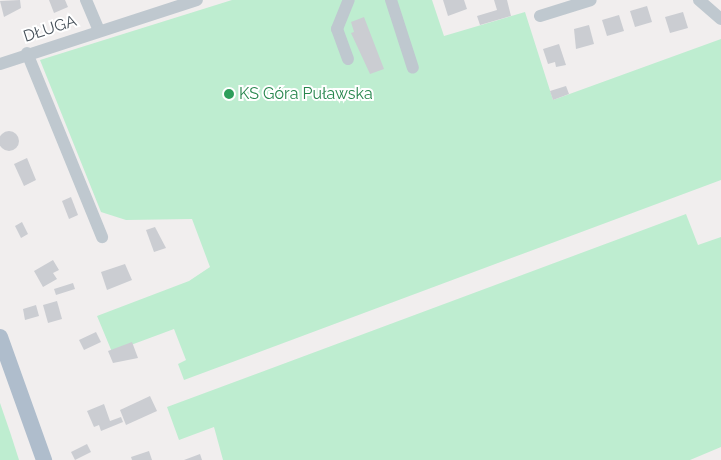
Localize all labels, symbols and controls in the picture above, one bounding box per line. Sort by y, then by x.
street label: DŁUGA [21,11,79,47]
place label: KS Góra Puławska [239,84,373,104]
marker: KS Góra Puławska [223,88,235,100]

